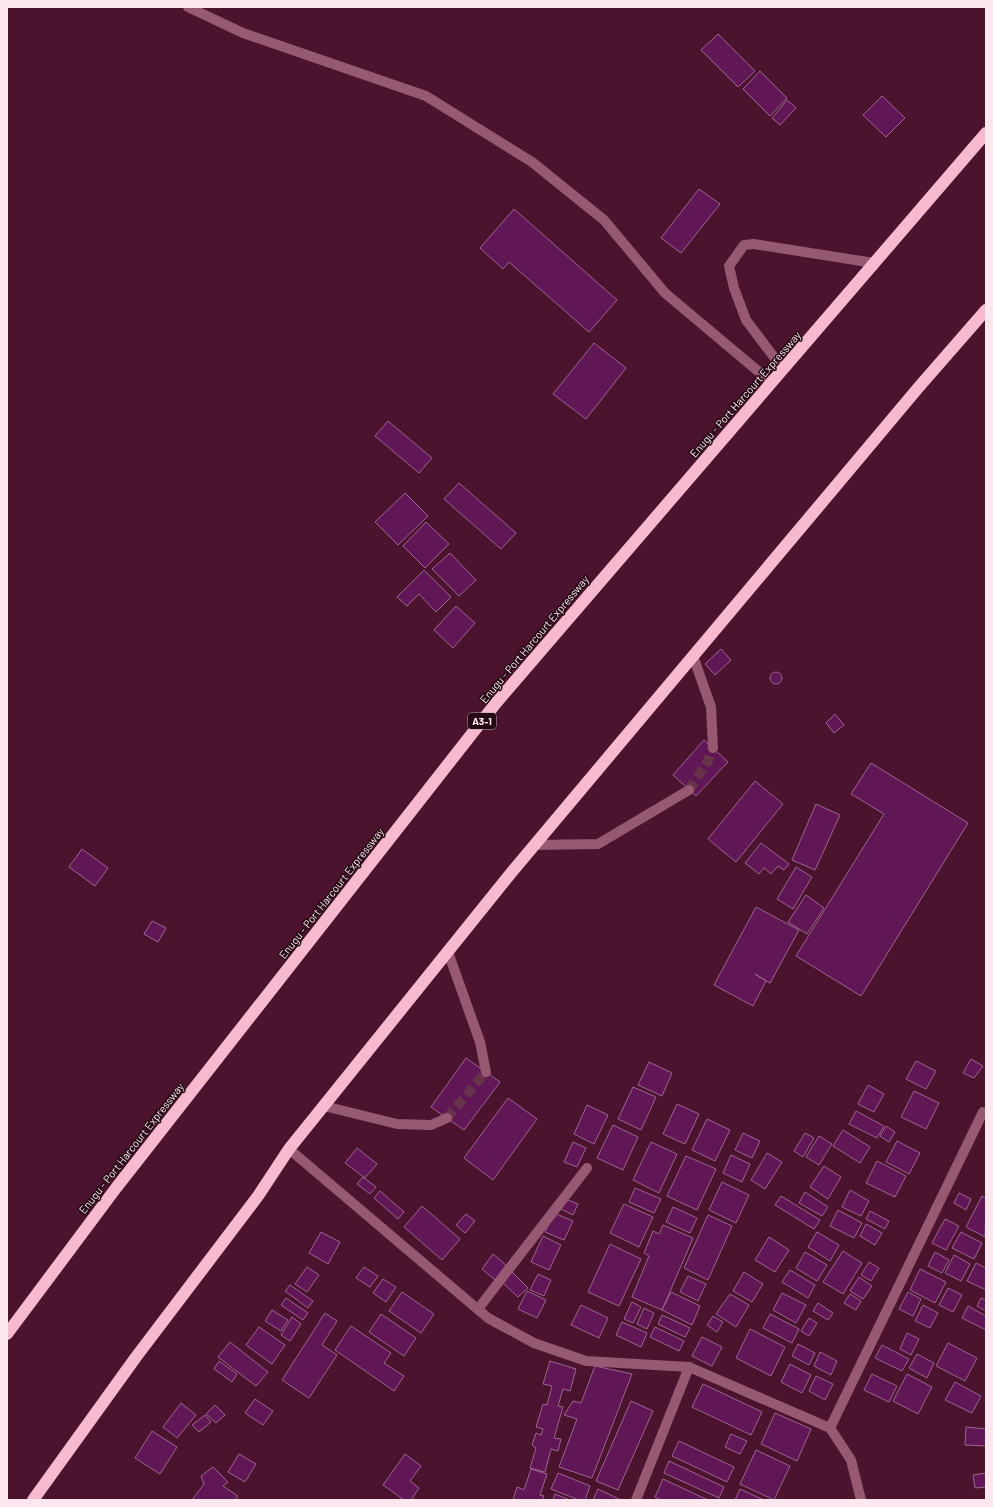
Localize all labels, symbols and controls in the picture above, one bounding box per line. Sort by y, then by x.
street label: Enugu - Port Harcourt Expressway [687,328,803,460]
street label: Enugu - Port Harcourt Expressway [477,573,591,705]
road number: A3-1 [468,713,496,729]
street label: Enugu - Port Harcourt Expressway [276,825,386,961]
street label: Enugu - Port Harcourt Expressway [76,1080,186,1216]

